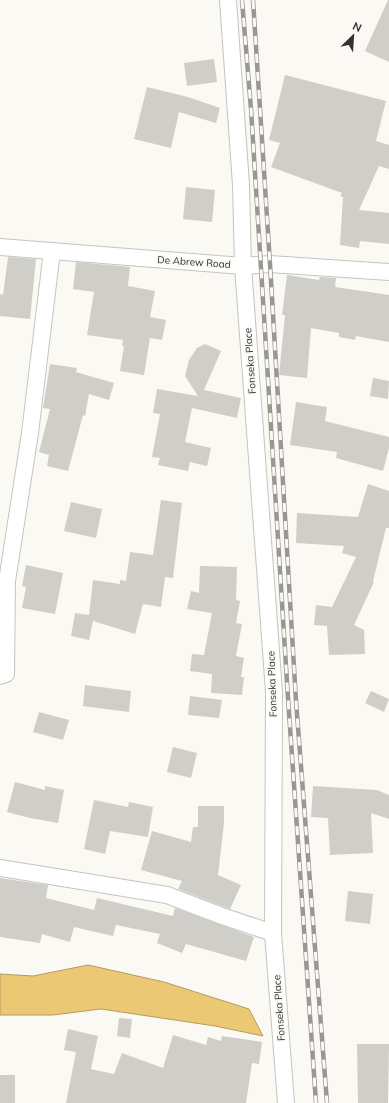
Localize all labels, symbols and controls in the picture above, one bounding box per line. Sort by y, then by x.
north arrow [333,16,373,56]
text: N [351,19,364,35]
street label: De Abrew Road [157,253,231,271]
street label: Fonseka Place [241,327,259,395]
street label: Fonseka Place [264,651,280,717]
street label: Fonseka Place [270,974,288,1042]

